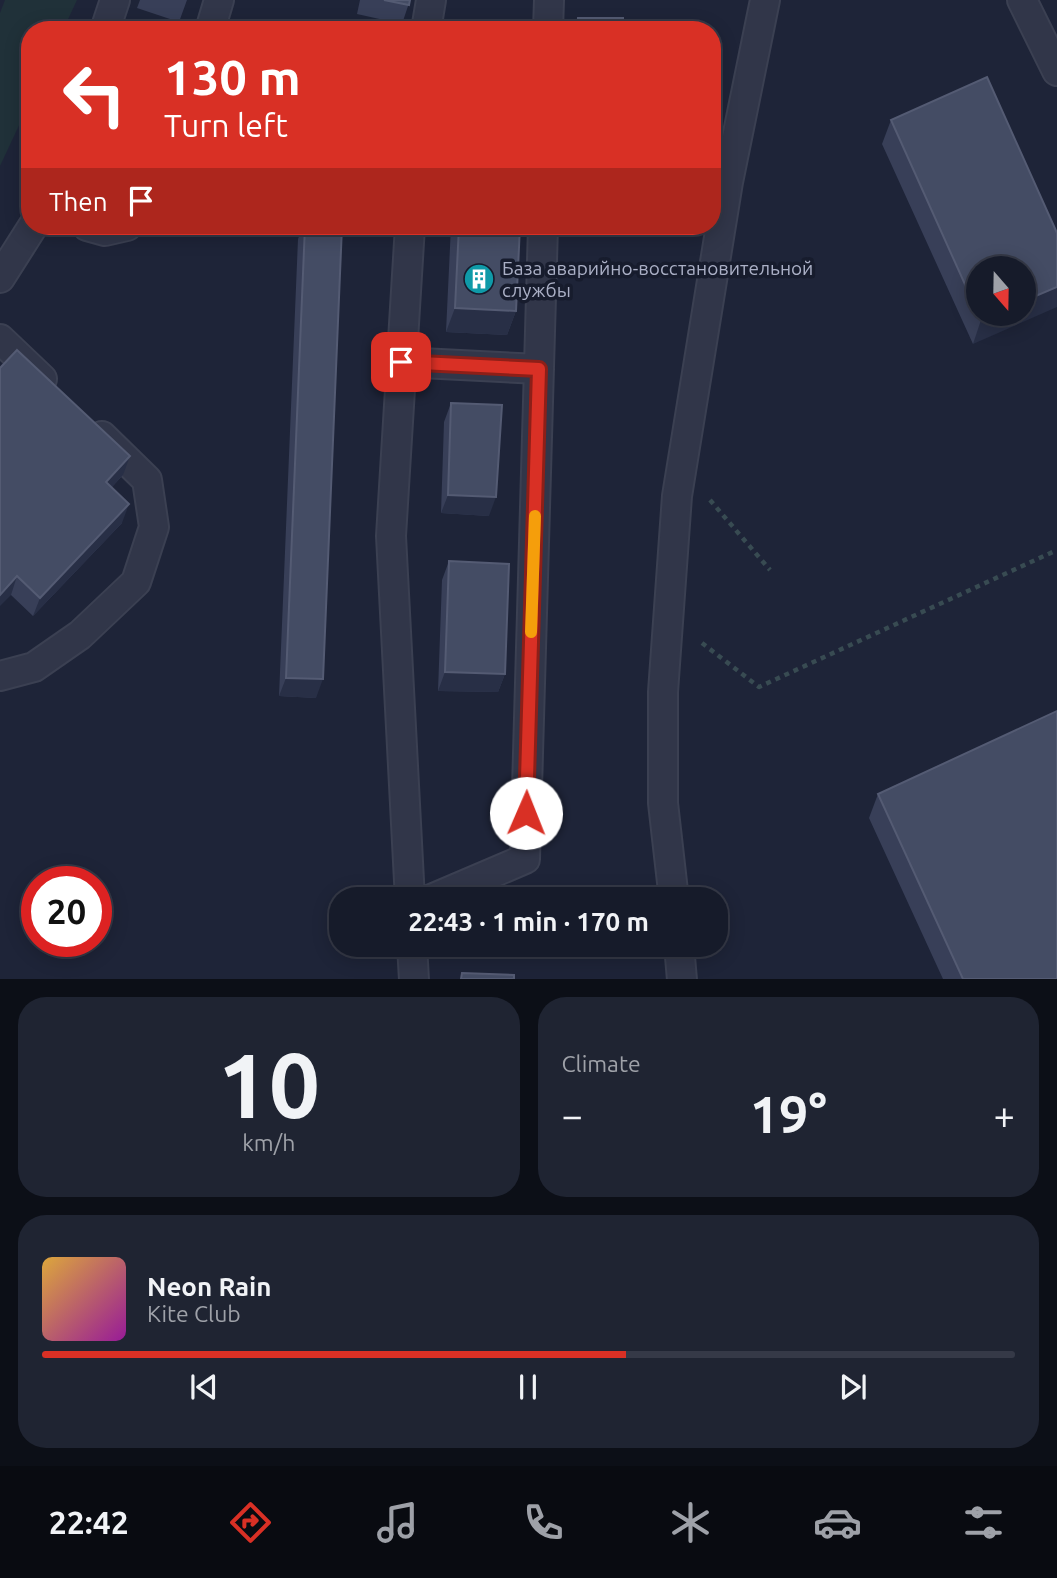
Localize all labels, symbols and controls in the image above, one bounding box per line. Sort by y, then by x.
icon: left [49,49,140,140]
text: 130 m [164,49,301,104]
text: Turn left [164,107,288,143]
icon: arrive [122,182,160,220]
text: Then [49,187,108,216]
north arrow [966,256,1036,326]
map controls [966,256,1036,326]
place label: База аварийно-восстановительной службы [502,257,813,301]
building icon: База аварийно-восстановительной службы [462,262,496,296]
pin [371,332,431,392]
icon: arrive [382,343,420,381]
position arrow [489,776,563,850]
speed limit sign: 20 [21,866,112,957]
text: 22:43 · 1 min · 170 m [408,907,649,936]
text: 10 [217,1033,320,1135]
text: Climate [562,1051,641,1076]
text: 19° [750,1085,827,1143]
text: − [562,1094,583,1136]
text: + [994,1094,1015,1136]
text: km/h [242,1130,295,1155]
text: Neon Rain [147,1272,272,1301]
text: Kite Club [147,1301,241,1326]
icon: previous [185,1368,223,1406]
icon: pause [509,1368,547,1406]
icon: next [834,1368,872,1406]
icon: directions [226,1498,275,1547]
icon: music [373,1498,422,1547]
icon: phone [519,1498,568,1547]
icon: climate [666,1498,715,1547]
icon: car [813,1498,862,1547]
icon: filters [959,1498,1008,1547]
text: 22:42 [49,1504,129,1540]

